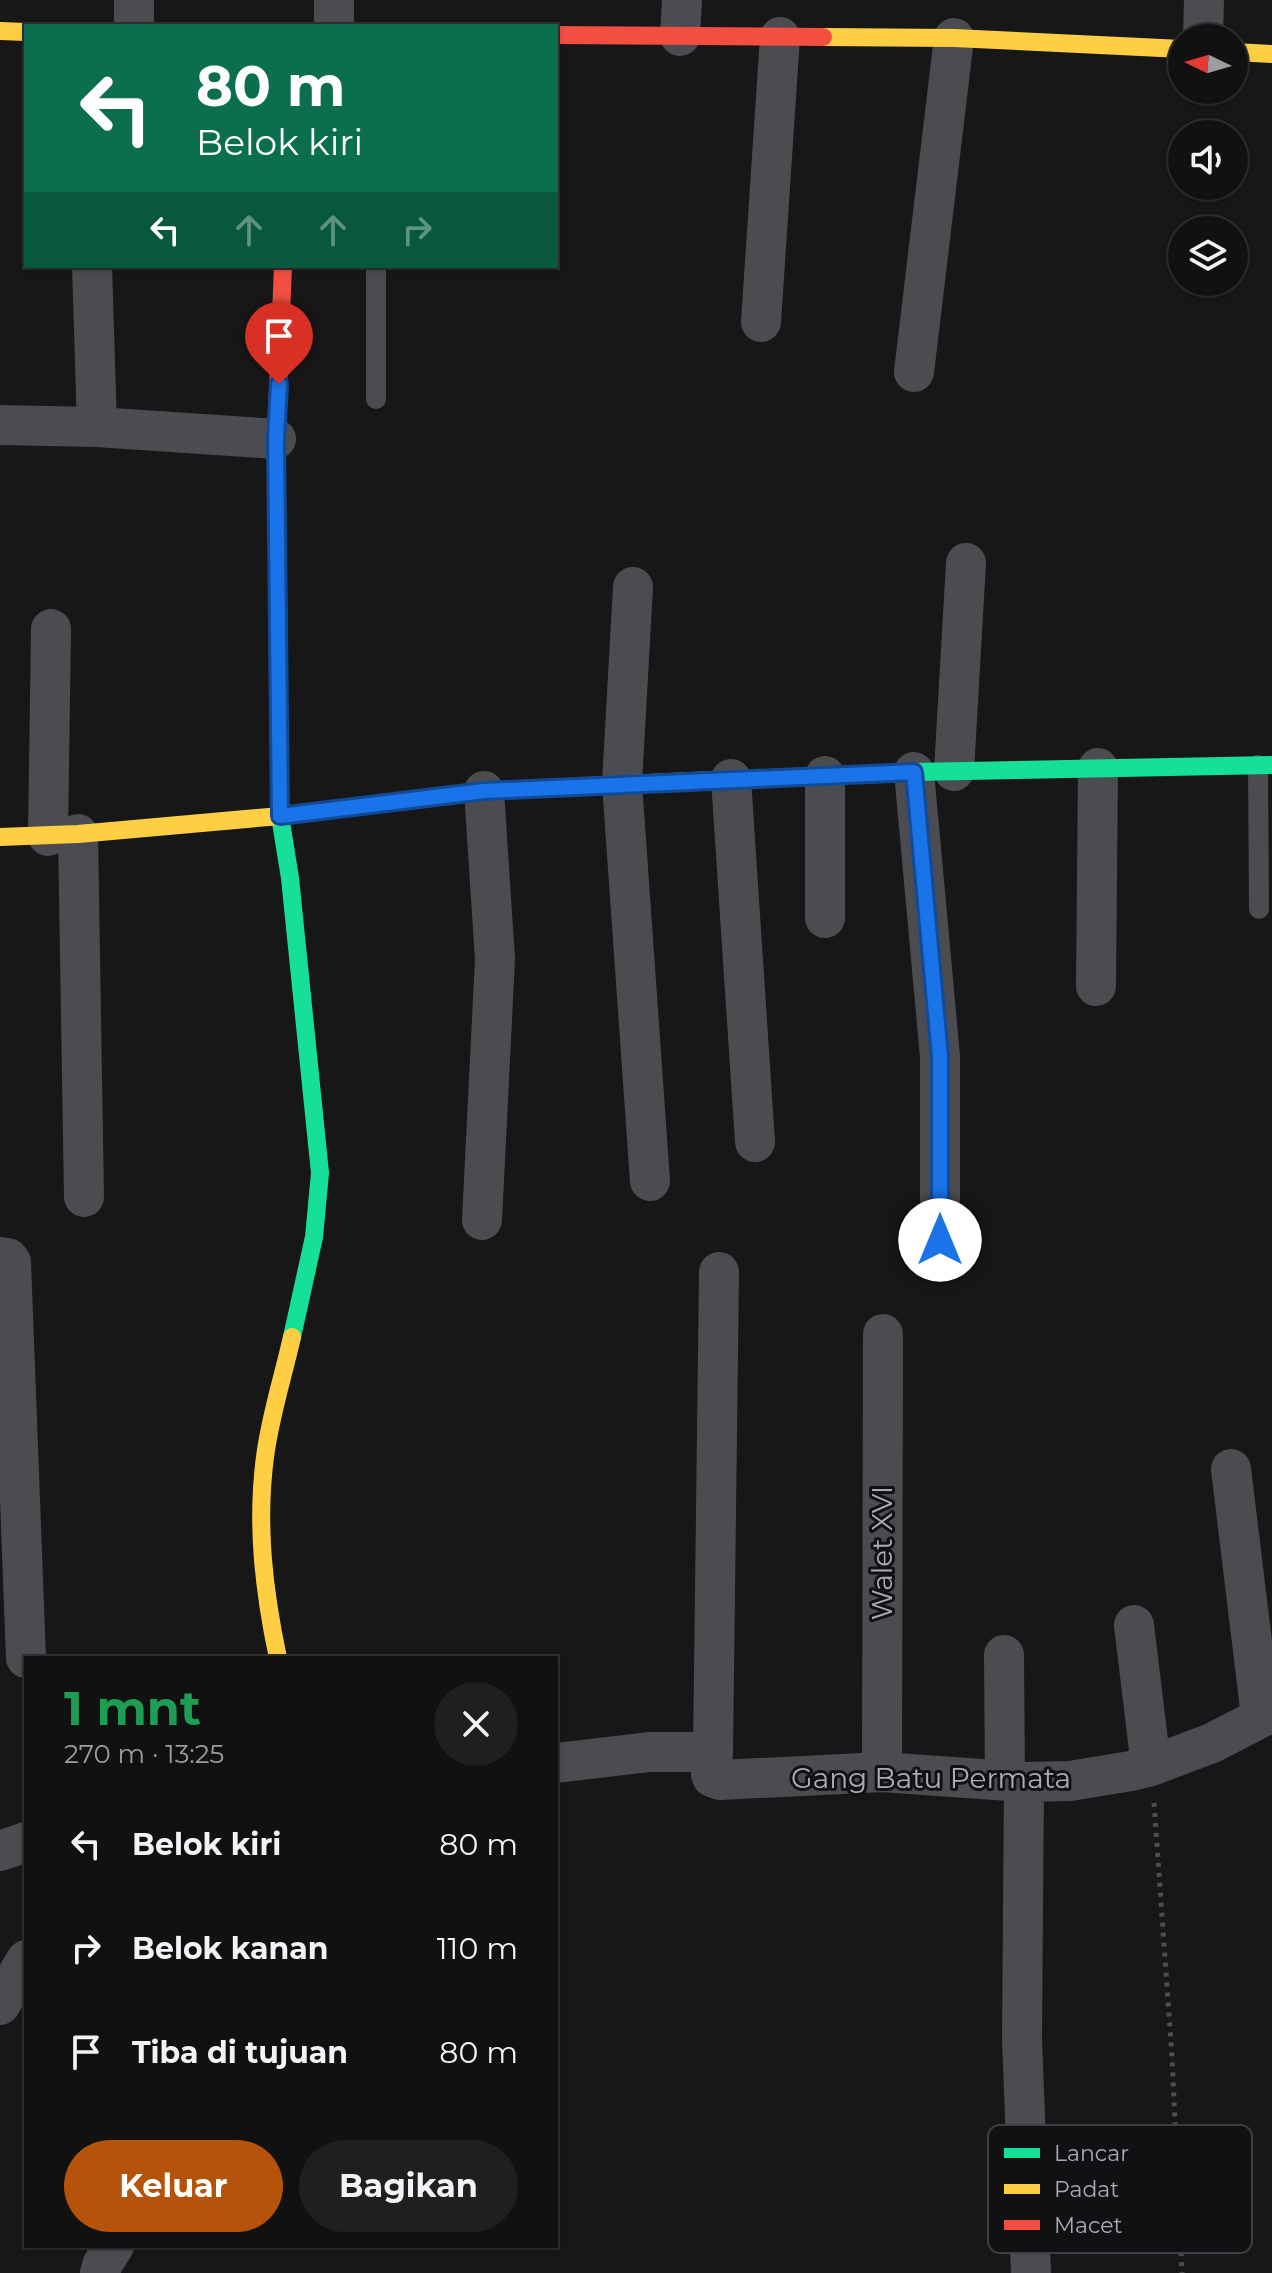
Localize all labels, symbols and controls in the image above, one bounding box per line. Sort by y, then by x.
north arrow [1168,24,1248,104]
map controls [1168,24,1248,296]
text: 80 m [196,52,346,120]
icon: left [64,56,168,160]
text: Belok kiri [196,120,363,164]
button: sound [1168,120,1248,200]
icon: left [143,208,187,252]
icon: ahead [227,208,271,252]
icon: ahead [311,208,355,252]
icon: right [395,208,439,252]
button: layers [1168,216,1248,296]
pin [245,302,313,384]
icon: arrive [257,314,301,358]
position arrow [898,1198,982,1282]
street label: Walet XVI [865,1486,899,1620]
text: 1 mnt [64,1679,201,1737]
button: close [434,1682,518,1766]
text: 270 m · 13:25 [64,1738,224,1770]
street label: Gang Batu Permata [791,1761,1071,1795]
icon: left [64,1822,108,1866]
text: Belok kiri [132,1826,281,1863]
text: 80 m [439,1826,518,1863]
icon: right [64,1926,108,1970]
text: Belok kanan [132,1930,329,1967]
text: 110 m [437,1930,518,1967]
icon: arrive [64,2030,108,2074]
text: Tiba di tujuan [132,2034,348,2071]
text: 80 m [439,2034,518,2071]
legend [988,2125,1252,2253]
button: Keluar [64,2140,283,2232]
button: Bagikan [299,2140,518,2232]
text: Lancar [1054,2140,1129,2167]
text: Padat [1054,2176,1119,2203]
text: Macet [1054,2212,1122,2239]

